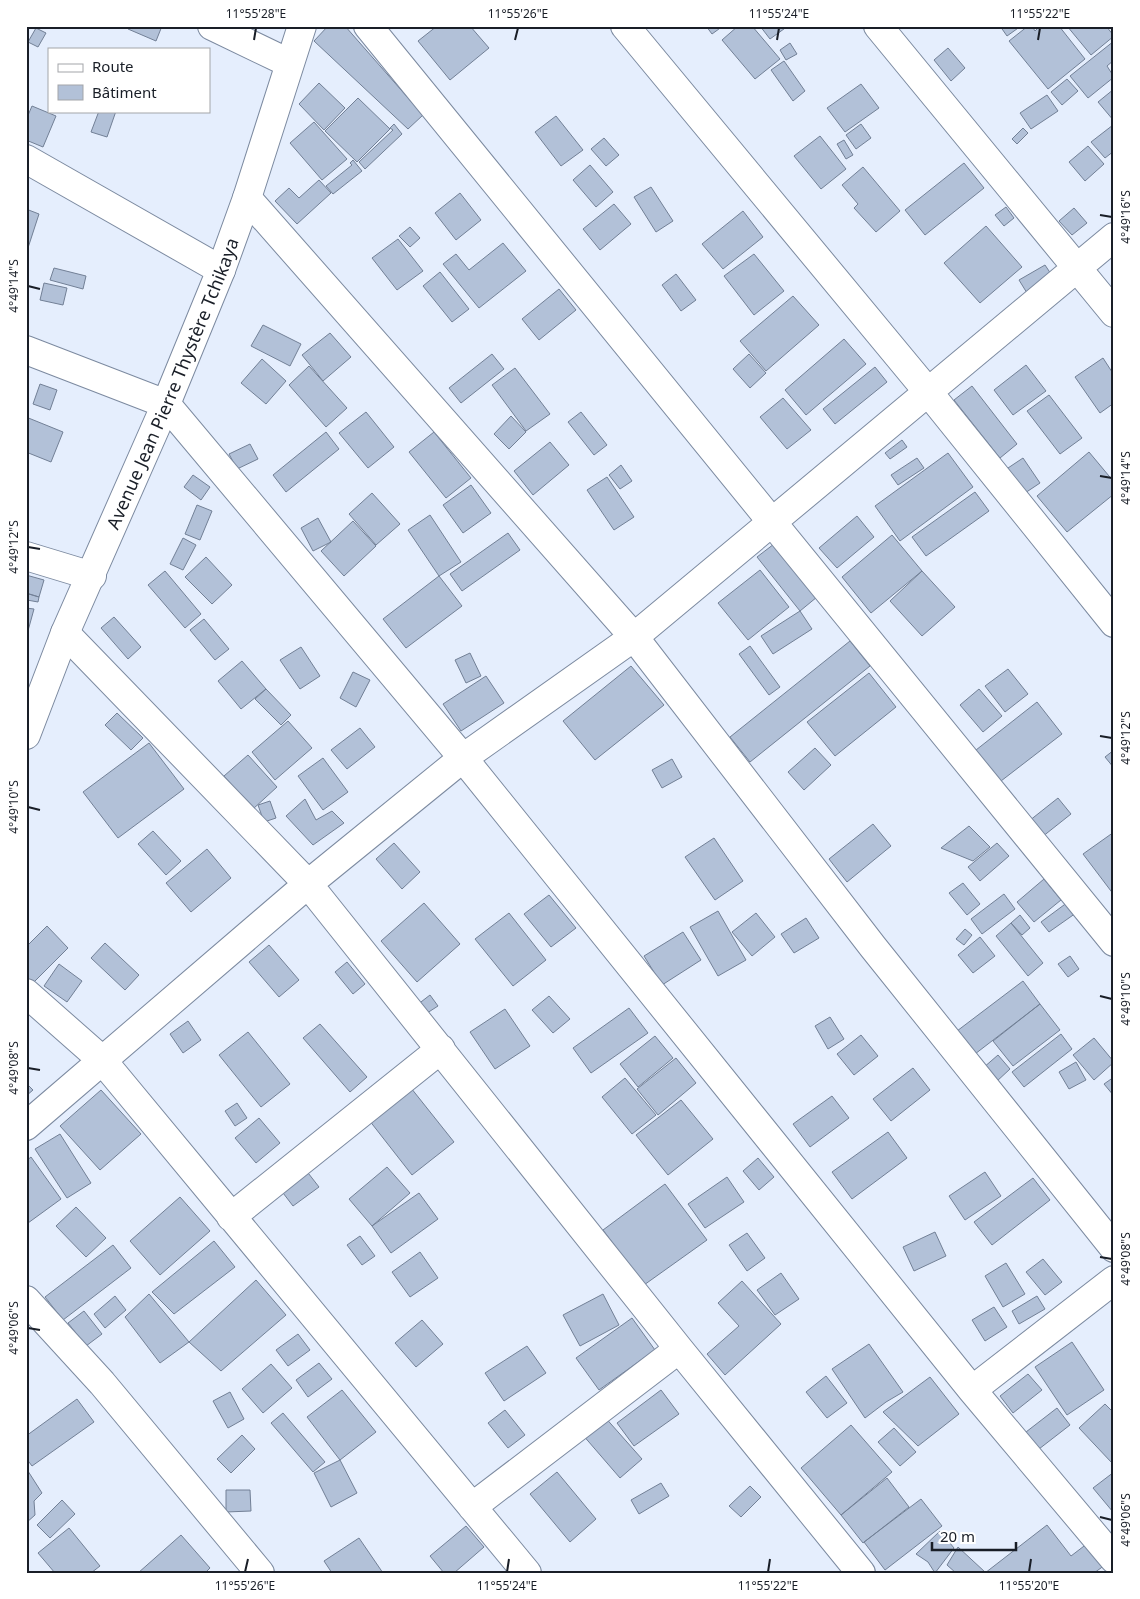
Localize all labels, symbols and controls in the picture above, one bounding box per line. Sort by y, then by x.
text: 11°55'28"E [226,5,286,22]
text: 11°55'26"E [488,5,548,22]
text: 11°55'24"E [749,5,809,22]
text: 11°55'22"E [1010,5,1070,22]
legend [48,48,210,112]
text: Route [92,56,134,76]
text: Bâtiment [92,82,157,102]
text: 4°49'16"S [1117,190,1134,244]
street label: Avenue Jean Pierre Thystère Tchikaya [100,234,244,533]
text: 4°49'14"S [5,259,22,313]
text: 4°49'14"S [1117,451,1134,505]
text: 4°49'12"S [5,520,22,574]
text: 4°49'12"S [1117,711,1134,765]
text: 4°49'10"S [5,780,22,834]
text: 4°49'10"S [1117,972,1134,1026]
text: 4°49'08"S [5,1041,22,1095]
text: 4°49'08"S [1117,1232,1134,1286]
text: 4°49'06"S [5,1301,22,1355]
text: 4°49'06"S [1117,1493,1134,1547]
scale bar [932,1519,1016,1551]
text: 20 m [940,1526,975,1546]
text: 11°55'26"E [215,1577,275,1594]
text: 11°55'24"E [477,1577,537,1594]
text: 11°55'22"E [738,1577,798,1594]
text: 11°55'20"E [999,1577,1059,1594]

